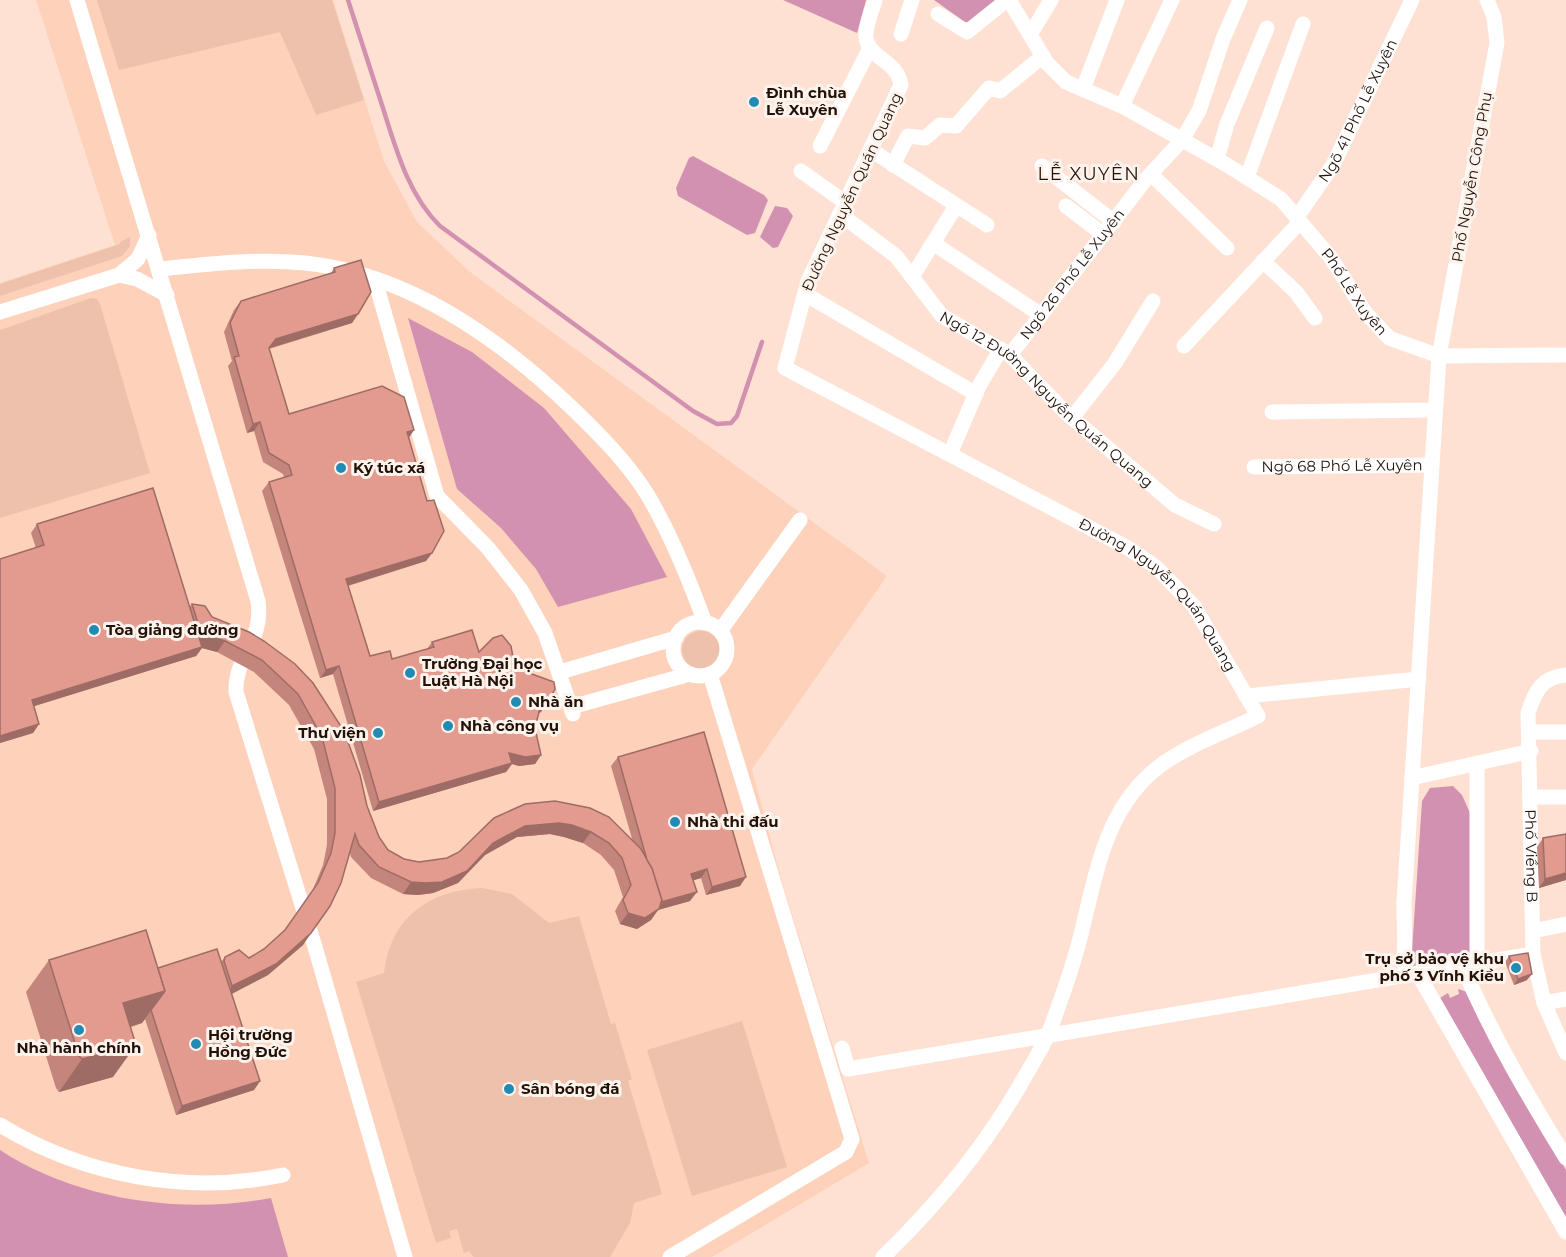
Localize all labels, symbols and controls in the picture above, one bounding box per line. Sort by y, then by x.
street label: Ngõ 41 Phố Lễ Xuyên [1314,36,1401,186]
place label: Đình chùa Lễ Xuyên [766,83,847,119]
street label: Đường Nguyễn Quán Quang [797,89,906,294]
street label: Phố Nguyễn Công Phụ [1447,90,1496,264]
marker: Đình chùa Lễ Xuyên [747,95,761,109]
district label: LỄ XUYÊN [1038,161,1140,185]
street label: Ngõ 26 Phố Lễ Xuyên [1016,205,1128,343]
street label: Phố Lễ Xuyên [1318,244,1392,339]
street label: Ngõ 12 Đường Nguyễn Quán Quang [937,307,1157,491]
street label: Ngõ 68 Phố Lễ Xuyên [1261,455,1423,476]
place label: Ký túc xá [353,458,425,477]
marker: Ký túc xá [334,461,348,475]
street label: Đường Nguyễn Quán Quang [1076,514,1240,675]
place label: Tòa giảng đường [106,620,238,639]
marker: Tòa giảng đường [87,623,101,637]
place label: Trường Đại học Luật Hà Nội [422,654,543,690]
marker: Trường Đại học Luật Hà Nội [403,666,417,680]
place label: Nhà ăn [528,692,584,711]
marker: Nhà ăn [509,695,523,709]
place label: Nhà công vụ [460,716,559,735]
marker: Nhà công vụ [441,719,455,733]
place label: Thư viện [298,723,366,742]
marker: Thư viện [371,726,385,740]
street label: Phố Viềng B [1521,809,1542,903]
place label: Nhà thi đấu [687,812,779,831]
marker: Nhà thi đấu [668,815,682,829]
place label: Trụ sở bảo vệ khu phố 3 Vĩnh Kiều [1365,949,1504,985]
marker: Trụ sở bảo vệ khu phố 3 Vĩnh Kiều [1509,961,1523,975]
marker: Nhà hành chính [72,1023,86,1037]
place label: Hội trường Hồng Đức [208,1025,293,1061]
marker: Hội trường Hồng Đức [189,1037,203,1051]
place label: Nhà hành chính [16,1038,142,1057]
place label: Sân bóng đá [521,1079,619,1098]
marker: Sân bóng đá [502,1082,516,1096]

